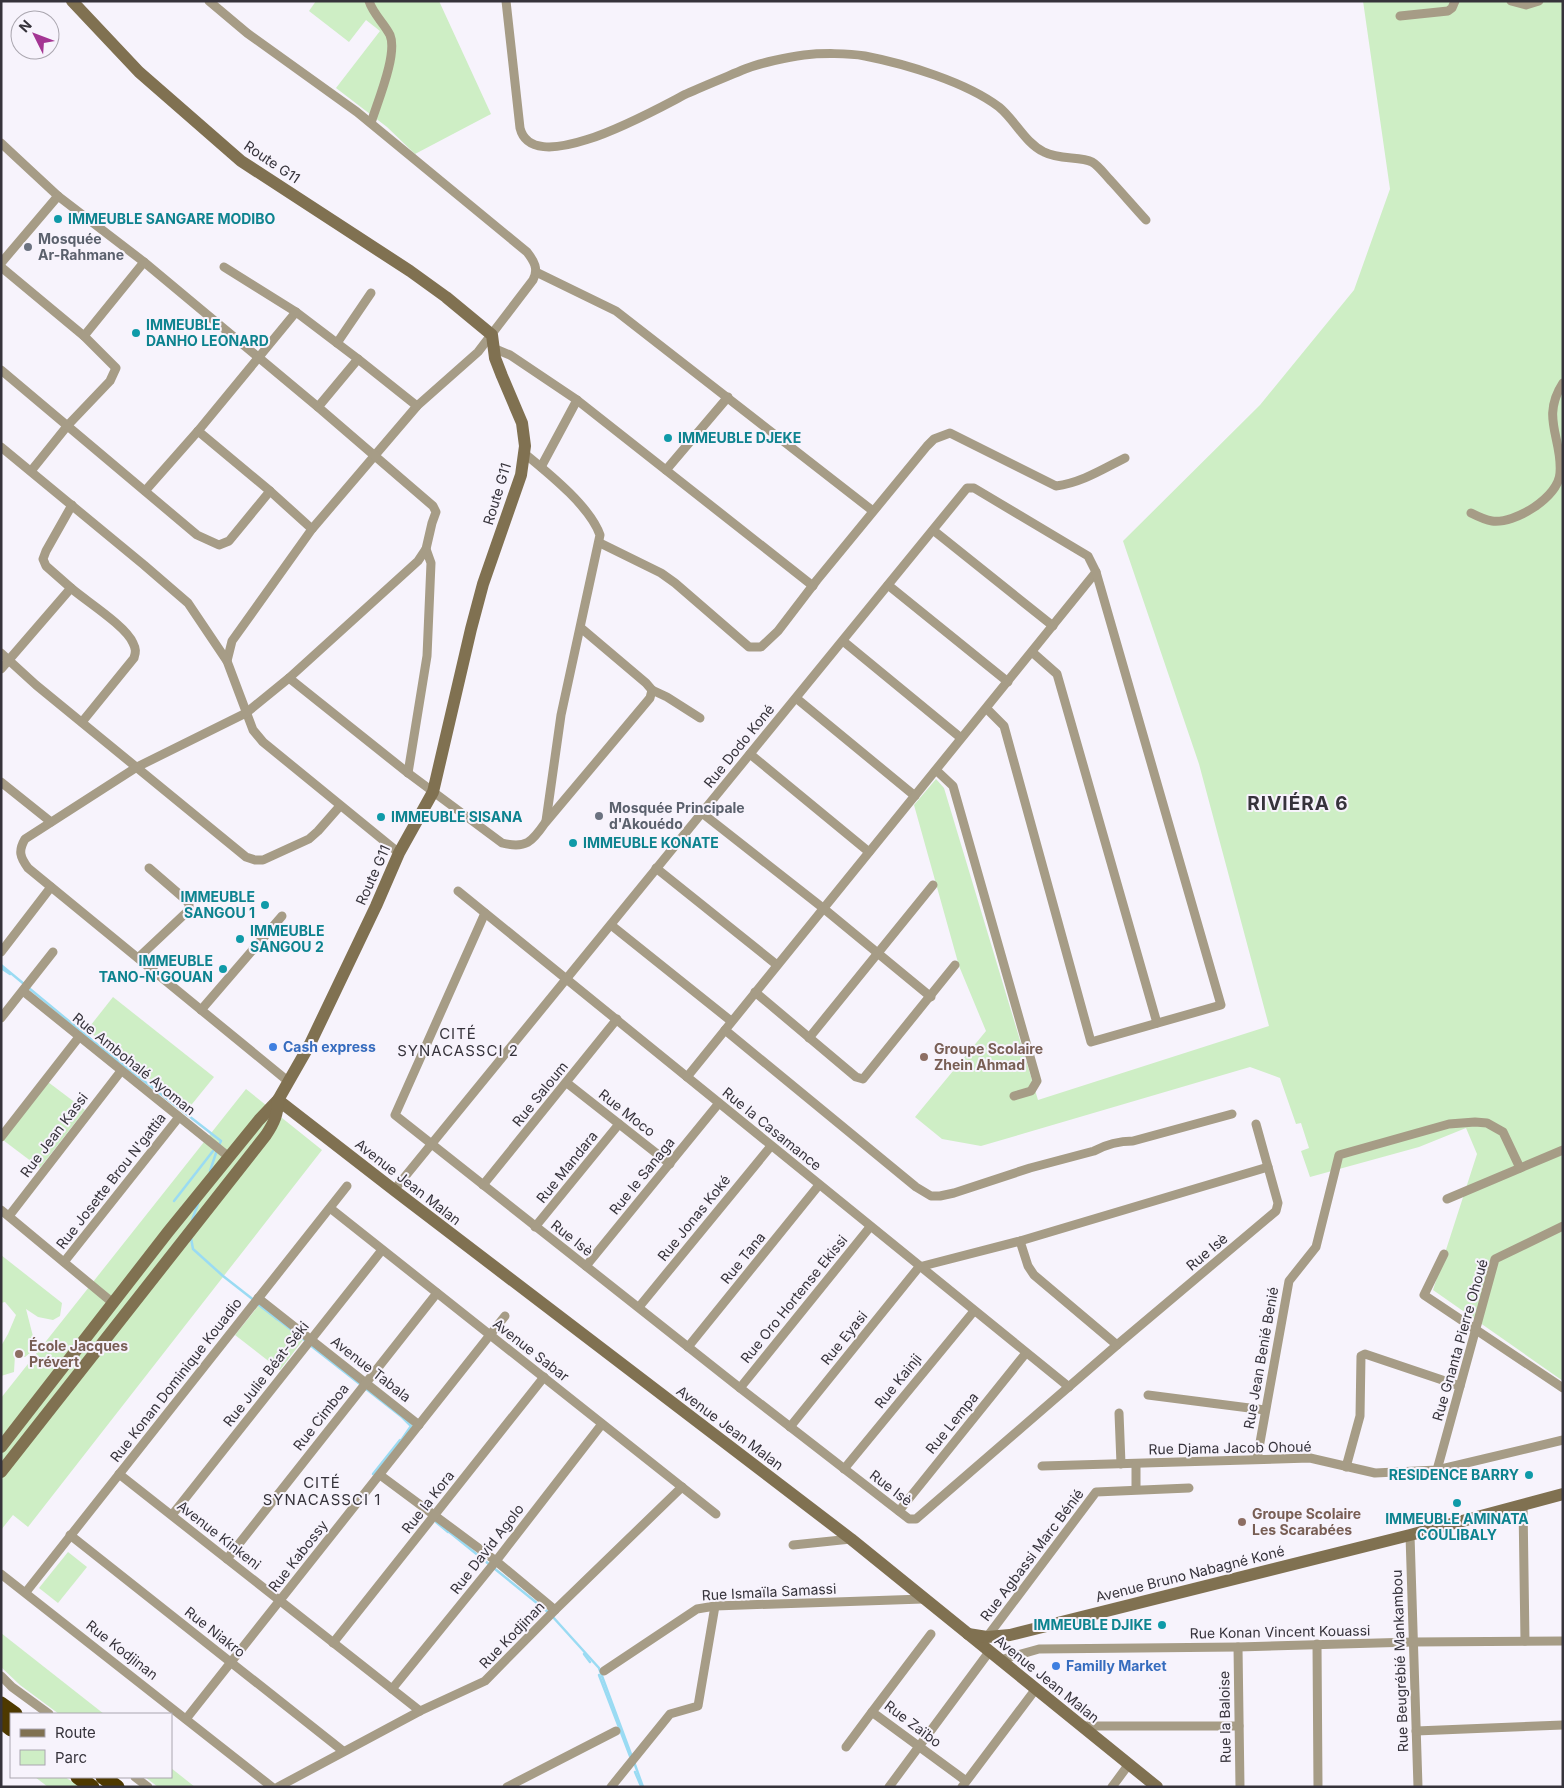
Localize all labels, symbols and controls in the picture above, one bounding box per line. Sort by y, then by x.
north arrow [10,10,60,60]
text: N [15,16,35,36]
street label: Route G11 [241,137,304,186]
place label: IMMEUBLE SANGARE MODIBO [68,210,276,227]
marker: IMMEUBLE SANGARE MODIBO [52,213,64,225]
place label: Mosquée Ar-Rahmane [38,230,124,263]
marker: Mosquée Ar-Rahmane [22,241,34,253]
place label: IMMEUBLE DANHO LEONARD [146,316,269,349]
marker: IMMEUBLE DANHO LEONARD [130,327,142,339]
place label: IMMEUBLE DJEKE [678,429,801,446]
marker: IMMEUBLE DJEKE [662,432,674,444]
street label: Route G11 [479,461,514,527]
street label: Rue Dodo Koné [700,701,777,791]
district label: RIVIÉRA 6 [1247,792,1349,815]
place label: Mosquée Principale d'Akouédo [609,799,745,832]
place label: IMMEUBLE SISANA [391,808,523,825]
marker: Mosquée Principale d'Akouédo [593,810,605,822]
marker: IMMEUBLE SISANA [375,811,387,823]
place label: IMMEUBLE KONATE [583,834,719,851]
marker: IMMEUBLE KONATE [567,837,579,849]
street label: Route G11 [352,842,393,907]
place label: IMMEUBLE SANGOU 1 [181,888,255,921]
marker: IMMEUBLE SANGOU 1 [259,899,271,911]
place label: IMMEUBLE SANGOU 2 [250,922,324,955]
marker: IMMEUBLE SANGOU 2 [234,933,246,945]
place label: IMMEUBLE TANO-N'GOUAN [99,952,213,985]
marker: IMMEUBLE TANO-N'GOUAN [217,963,229,975]
street label: Rue Ambohalé Ayoman [70,1009,199,1118]
district label: CITÉ SYNACASSCI 2 [397,1024,519,1060]
place label: Cash express [283,1038,376,1055]
place label: Groupe Scolaire Zhein Ahmad [934,1040,1043,1073]
marker: Cash express [267,1041,279,1053]
marker: Groupe Scolaire Zhein Ahmad [918,1051,930,1063]
street label: Rue Saloum [508,1058,571,1130]
street label: Rue la Casamance [719,1083,825,1174]
street label: Rue Moco [596,1085,659,1140]
street label: Rue Jean Kassi [16,1089,91,1180]
street label: Rue Josette Brou N'gattia [52,1109,169,1252]
street label: Rue Mandara [532,1127,601,1206]
street label: Rue le Sanaga [605,1134,678,1218]
street label: Avenue Jean Malan [352,1135,465,1228]
street label: Rue Jonas Koké [654,1171,734,1264]
street label: Rue Isè [548,1216,597,1259]
street label: Rue Tana [717,1228,769,1287]
street label: Rue Isè [1183,1229,1231,1274]
street label: Rue Oro Hortense Ekissi [737,1231,850,1366]
street label: Rue Gnanta Pierre Ohoué [1428,1257,1491,1423]
street label: Rue Jean Benié Benié [1240,1286,1281,1430]
street label: Rue Konan Dominique Kouadio [106,1294,245,1465]
street label: Rue Eyasi [817,1307,870,1368]
street label: Avenue Sabar [490,1315,573,1385]
street label: Rue Julie Béat-Séki [219,1318,312,1430]
street label: Avenue Tabala [328,1332,415,1405]
place label: École Jacques Prévert [29,1336,128,1370]
marker: École Jacques Prévert [13,1348,25,1360]
street label: Rue Kainji [871,1350,925,1411]
street label: Rue Cimboa [289,1380,352,1454]
street label: Avenue Jean Malan [673,1382,787,1473]
street label: Rue Lempa [922,1388,982,1457]
street label: Rue Djama Jacob Ohoué [1148,1438,1312,1457]
street label: Rue Isè [867,1466,916,1509]
place label: RESIDENCE BARRY [1389,1466,1519,1483]
street label: Rue la Kora [398,1467,457,1536]
marker: RESIDENCE BARRY [1523,1469,1535,1481]
district label: CITÉ SYNACASSCI 1 [263,1473,381,1509]
street label: Rue Agbassi Marc Bénié [976,1485,1087,1624]
street label: Avenue Kinkeni [174,1497,265,1573]
marker: IMMEUBLE AMINATA COULIBALY [1451,1497,1463,1509]
street label: Rue David Agolo [446,1500,527,1597]
place label: Groupe Scolaire Les Scarabées [1252,1505,1361,1538]
place label: IMMEUBLE AMINATA COULIBALY [1385,1510,1529,1543]
street label: Rue Kabossy [264,1516,331,1595]
marker: Groupe Scolaire Les Scarabées [1236,1516,1248,1528]
street label: Avenue Bruno Nabagné Koné [1094,1542,1286,1605]
street label: Rue Beugrébié Mankambou [1388,1569,1411,1753]
street label: Rue Ismaïla Samassi [701,1579,837,1604]
street label: Rue Kodjinan [476,1598,548,1672]
street label: Rue Niakro [182,1603,249,1661]
street label: Rue Kodjinan [83,1616,162,1683]
place label: IMMEUBLE DJIKE [1033,1616,1152,1633]
marker: IMMEUBLE DJIKE [1156,1619,1168,1631]
street label: Rue Konan Vincent Kouassi [1189,1621,1371,1642]
street label: Avenue Jean Malan [992,1631,1103,1726]
place label: Familly Market [1066,1657,1167,1674]
marker: Familly Market [1050,1660,1062,1672]
street label: Rue la Baloise [1215,1671,1234,1763]
street label: Rue Zaïbo [881,1697,945,1751]
legend [10,1713,172,1778]
text: Route [55,1723,96,1742]
text: Parc [55,1748,87,1767]

